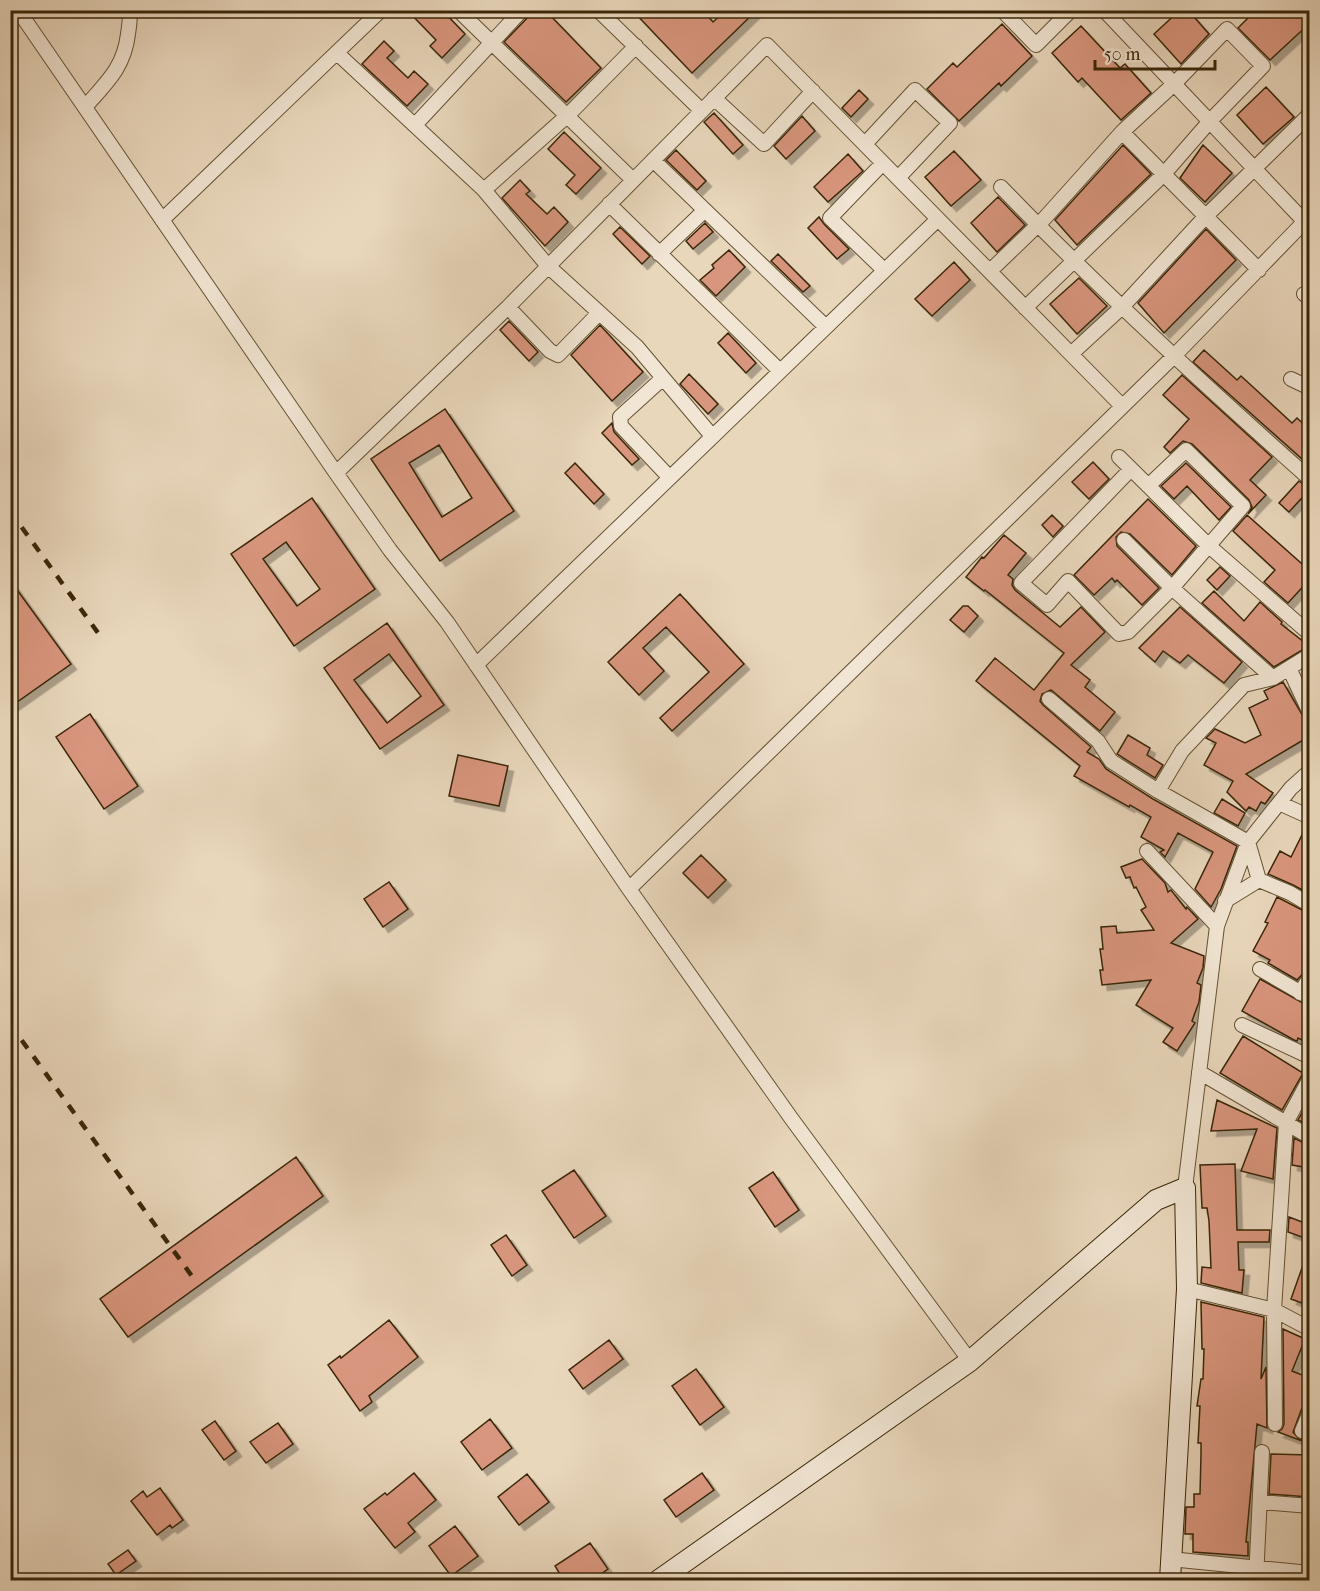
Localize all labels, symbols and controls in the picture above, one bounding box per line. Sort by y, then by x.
scale bar [1095,33,1215,71]
text: 50 m [1104,44,1141,65]

